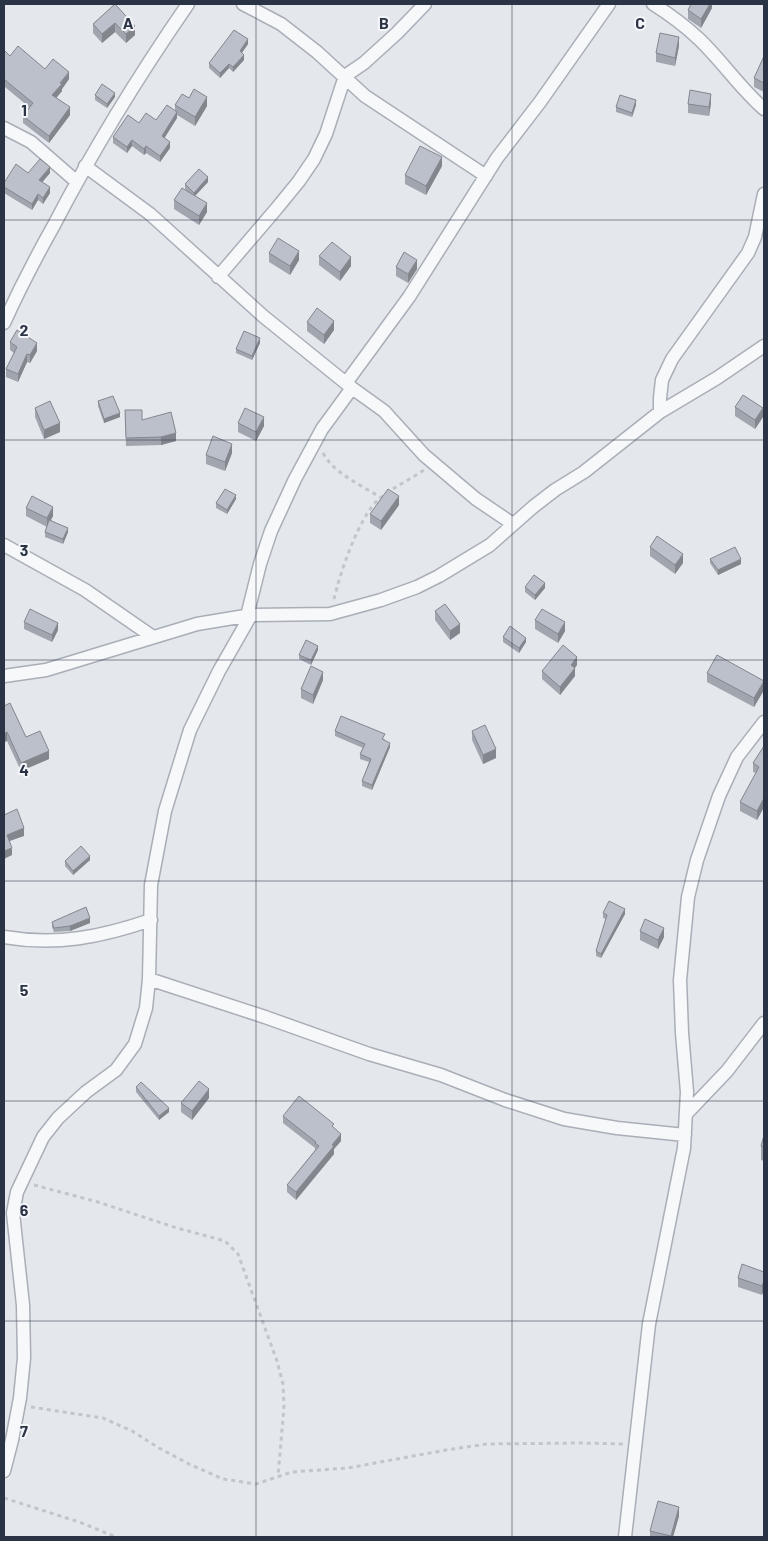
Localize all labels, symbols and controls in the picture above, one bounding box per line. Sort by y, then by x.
text: A [123,13,134,32]
text: B [379,13,389,32]
text: C [635,13,645,32]
text: 1 [21,100,27,119]
text: 2 [20,320,29,339]
text: 3 [20,540,28,559]
text: 4 [19,760,29,779]
text: 5 [20,980,29,999]
text: 6 [20,1200,29,1219]
text: 7 [20,1421,28,1440]

